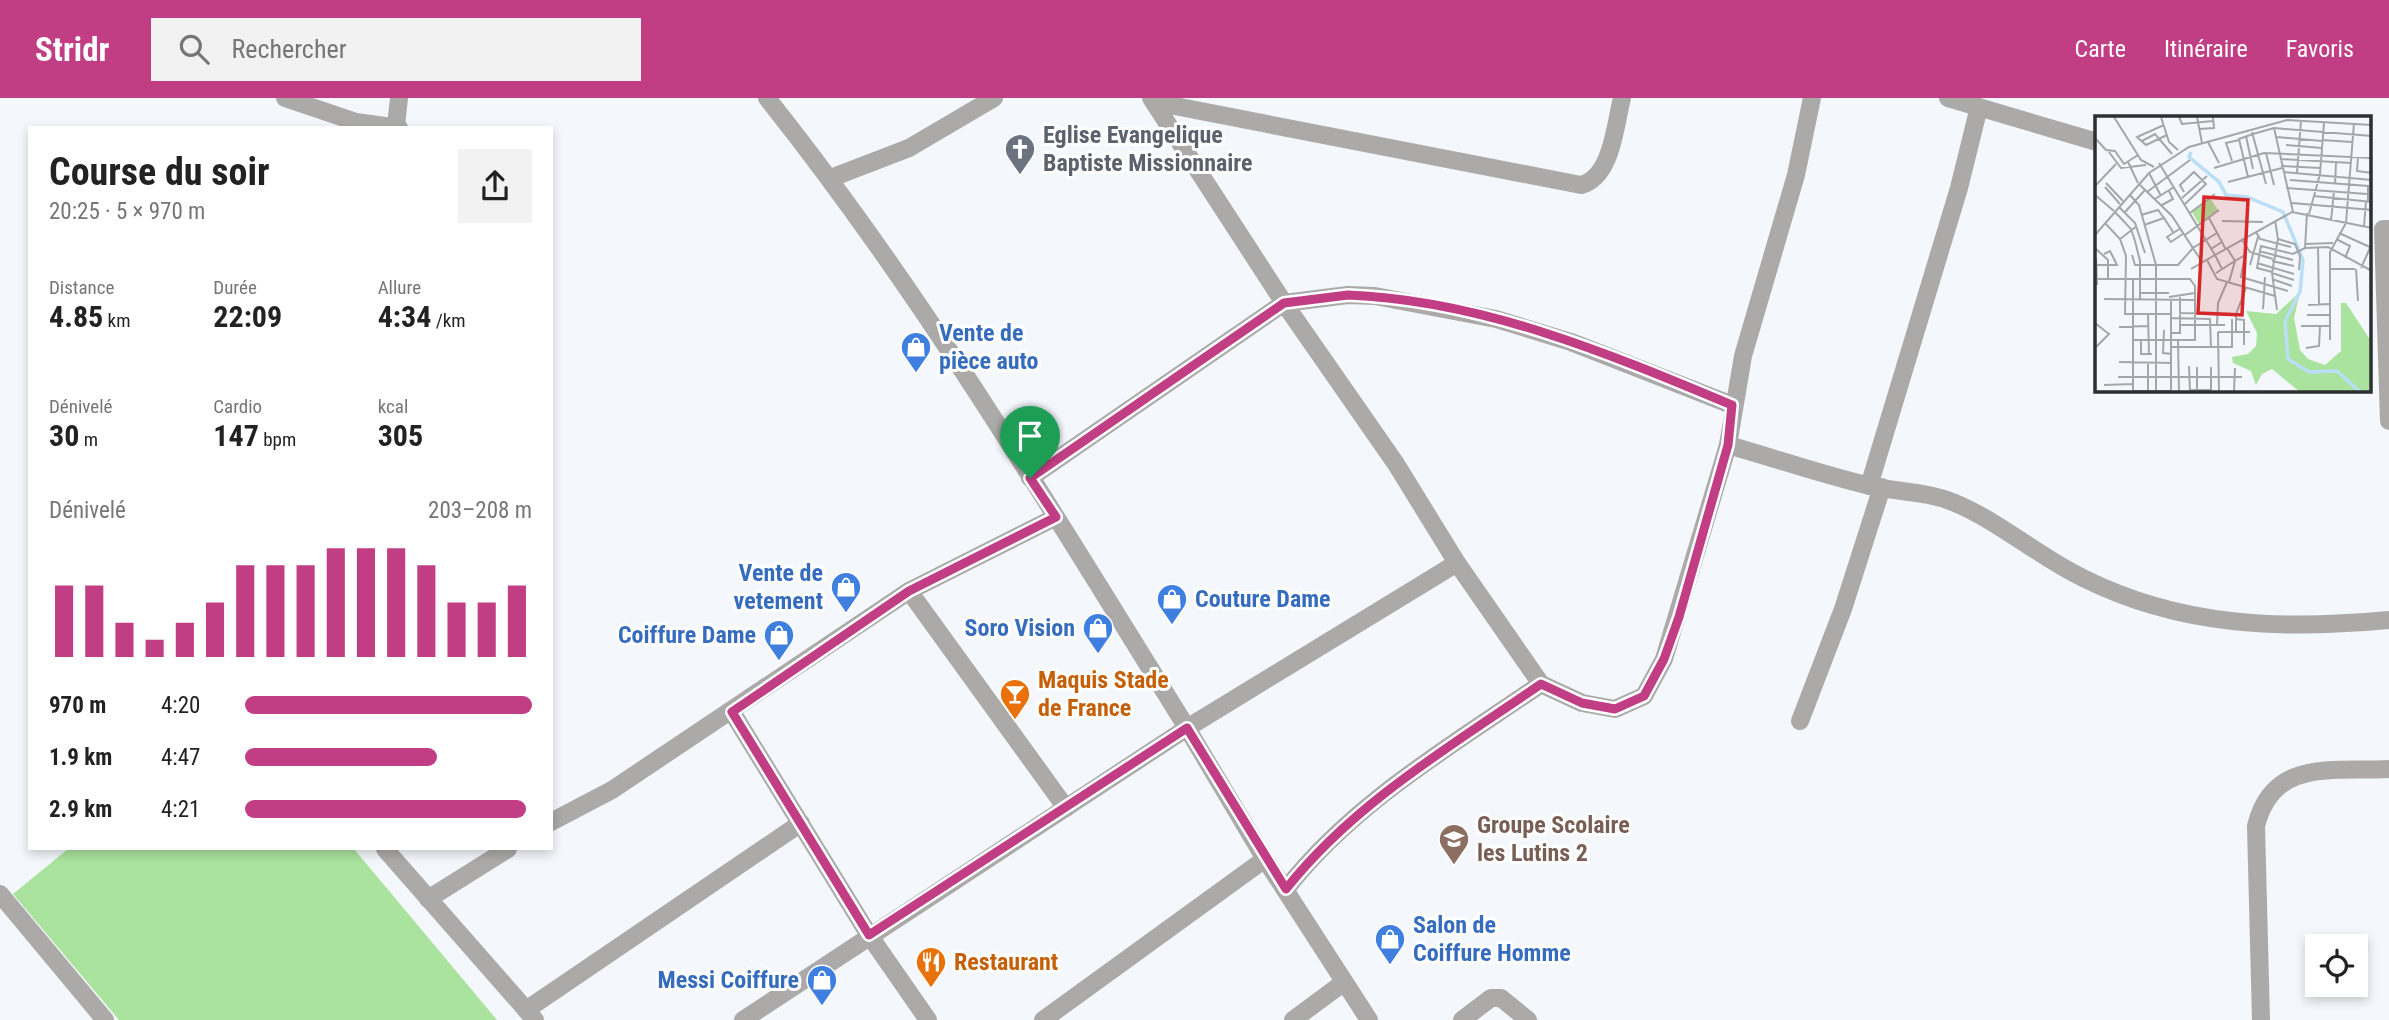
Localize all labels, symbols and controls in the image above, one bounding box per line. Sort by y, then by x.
search box [151,18,641,81]
text: Stridr [35,30,109,69]
icon: search [175,30,213,68]
text: Rechercher [231,34,347,64]
text: Carte [2075,35,2126,63]
text: Itinéraire [2164,35,2248,63]
text: Favoris [2286,35,2354,63]
inset map [2095,116,2372,392]
place label: Eglise Evangelique Baptiste Missionnaire [1043,121,1253,177]
church icon: Eglise Evangelique Baptiste Missionnaire [1003,132,1037,176]
button: share [458,149,532,223]
text: Course du soir [49,150,270,194]
text: 20:25 · 5 × 970 m [49,198,205,225]
text: Distance [49,276,114,299]
text: Durée [213,276,257,299]
text: Allure [378,276,421,299]
text: 4.85 [49,299,103,334]
text: 22:09 [213,299,282,334]
text: 4:34 [378,299,431,334]
text: km [103,309,130,332]
text: /km [431,309,466,332]
place label: Vente de pièce auto [939,319,1039,375]
shop icon: Vente de pièce auto [899,330,933,374]
text: Dénivelé [49,395,113,418]
text: Cardio [213,395,262,418]
text: kcal [378,395,408,418]
pin [1000,406,1060,478]
icon: arrive [1011,417,1049,455]
text: 30 [49,418,79,453]
text: 147 [213,418,259,453]
text: 305 [378,418,423,453]
text: m [79,428,98,451]
text: bpm [259,428,296,451]
text: Dénivelé [49,497,126,524]
text: 203–208 m [428,497,532,524]
place label: Vente de vetement [734,559,823,615]
shop icon: Vente de vetement [829,570,863,614]
shop icon: Couture Dame [1155,582,1189,626]
place label: Couture Dame [1195,585,1330,613]
shop icon: Soro Vision [1081,611,1115,655]
place label: Soro Vision [965,614,1075,642]
shop icon: Coiffure Dame [762,618,796,662]
place label: Coiffure Dame [618,621,756,649]
place label: Maquis Stade de France [1038,666,1169,722]
bar icon: Maquis Stade de France [998,677,1032,721]
text: 970 m [49,692,106,719]
text: 4:20 [161,692,200,719]
text: 1.9 km [49,744,112,771]
text: 4:47 [161,744,200,771]
text: 2.9 km [49,796,112,823]
text: 4:21 [161,796,200,823]
place label: Groupe Scolaire les Lutins 2 [1477,811,1630,867]
school or university icon: Groupe Scolaire les Lutins 2 [1437,822,1471,866]
place label: Salon de Coiffure Homme [1413,911,1571,967]
shop icon: Salon de Coiffure Homme [1373,922,1407,966]
map controls [2305,934,2368,997]
button: locate [2305,934,2368,997]
restaurant icon: Restaurant [914,945,948,989]
place label: Restaurant [954,948,1058,976]
shop icon: Messi Coiffure [805,963,839,1007]
place label: Messi Coiffure [658,966,799,994]

